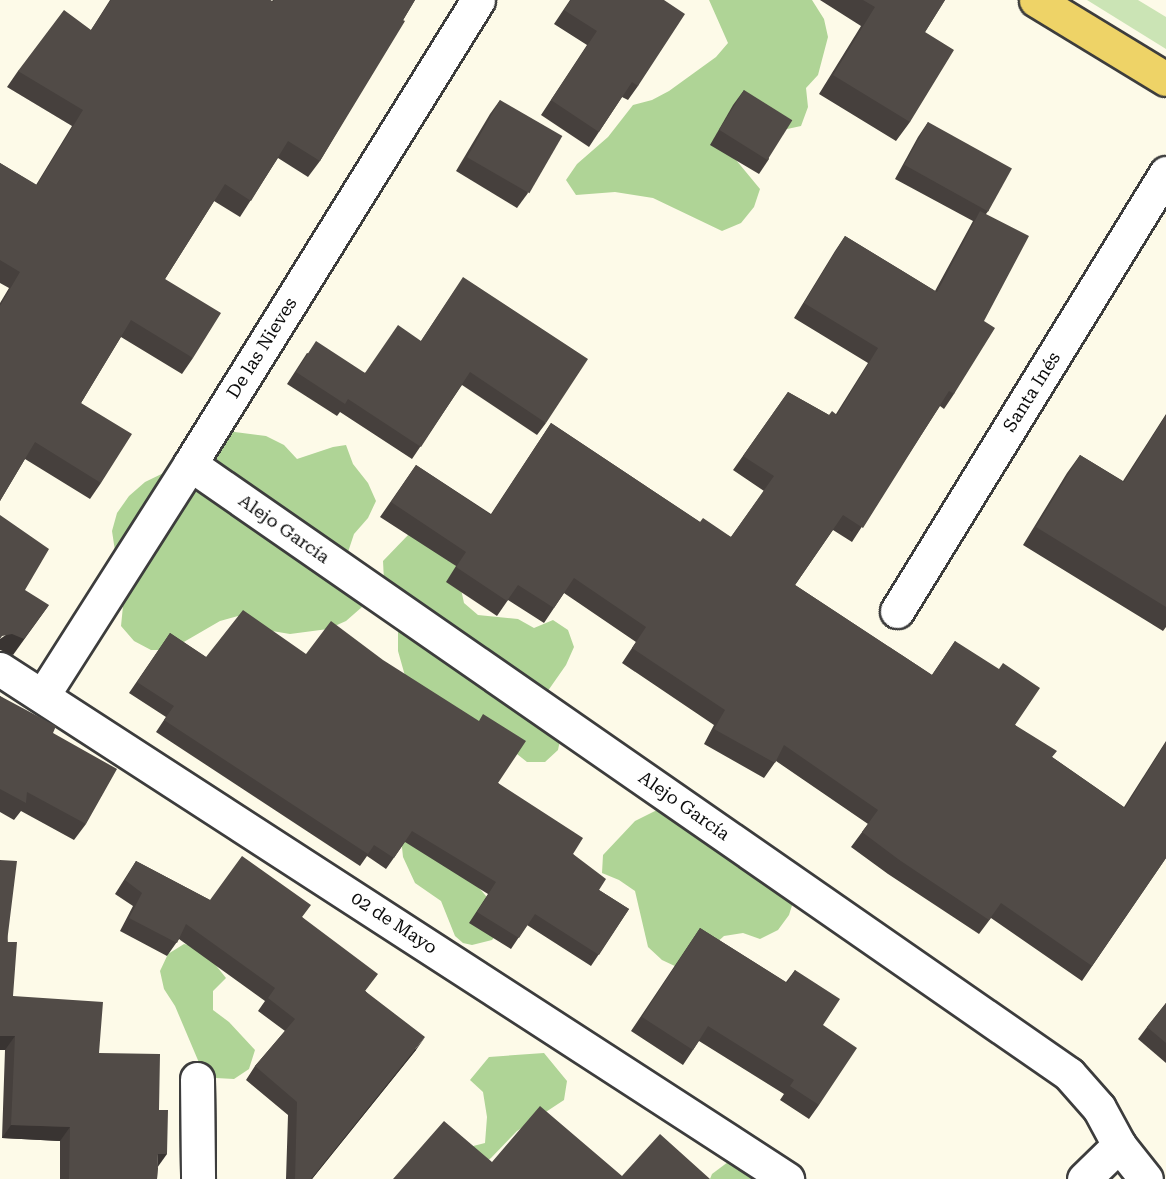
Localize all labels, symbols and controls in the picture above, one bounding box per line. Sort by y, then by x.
street label: De las Nieves [222,293,302,403]
street label: Santa Inés [999,348,1065,436]
street label: Alejo García [234,490,334,568]
street label: Alejo García [634,767,734,845]
street label: 02 de Mayo [347,887,441,959]

